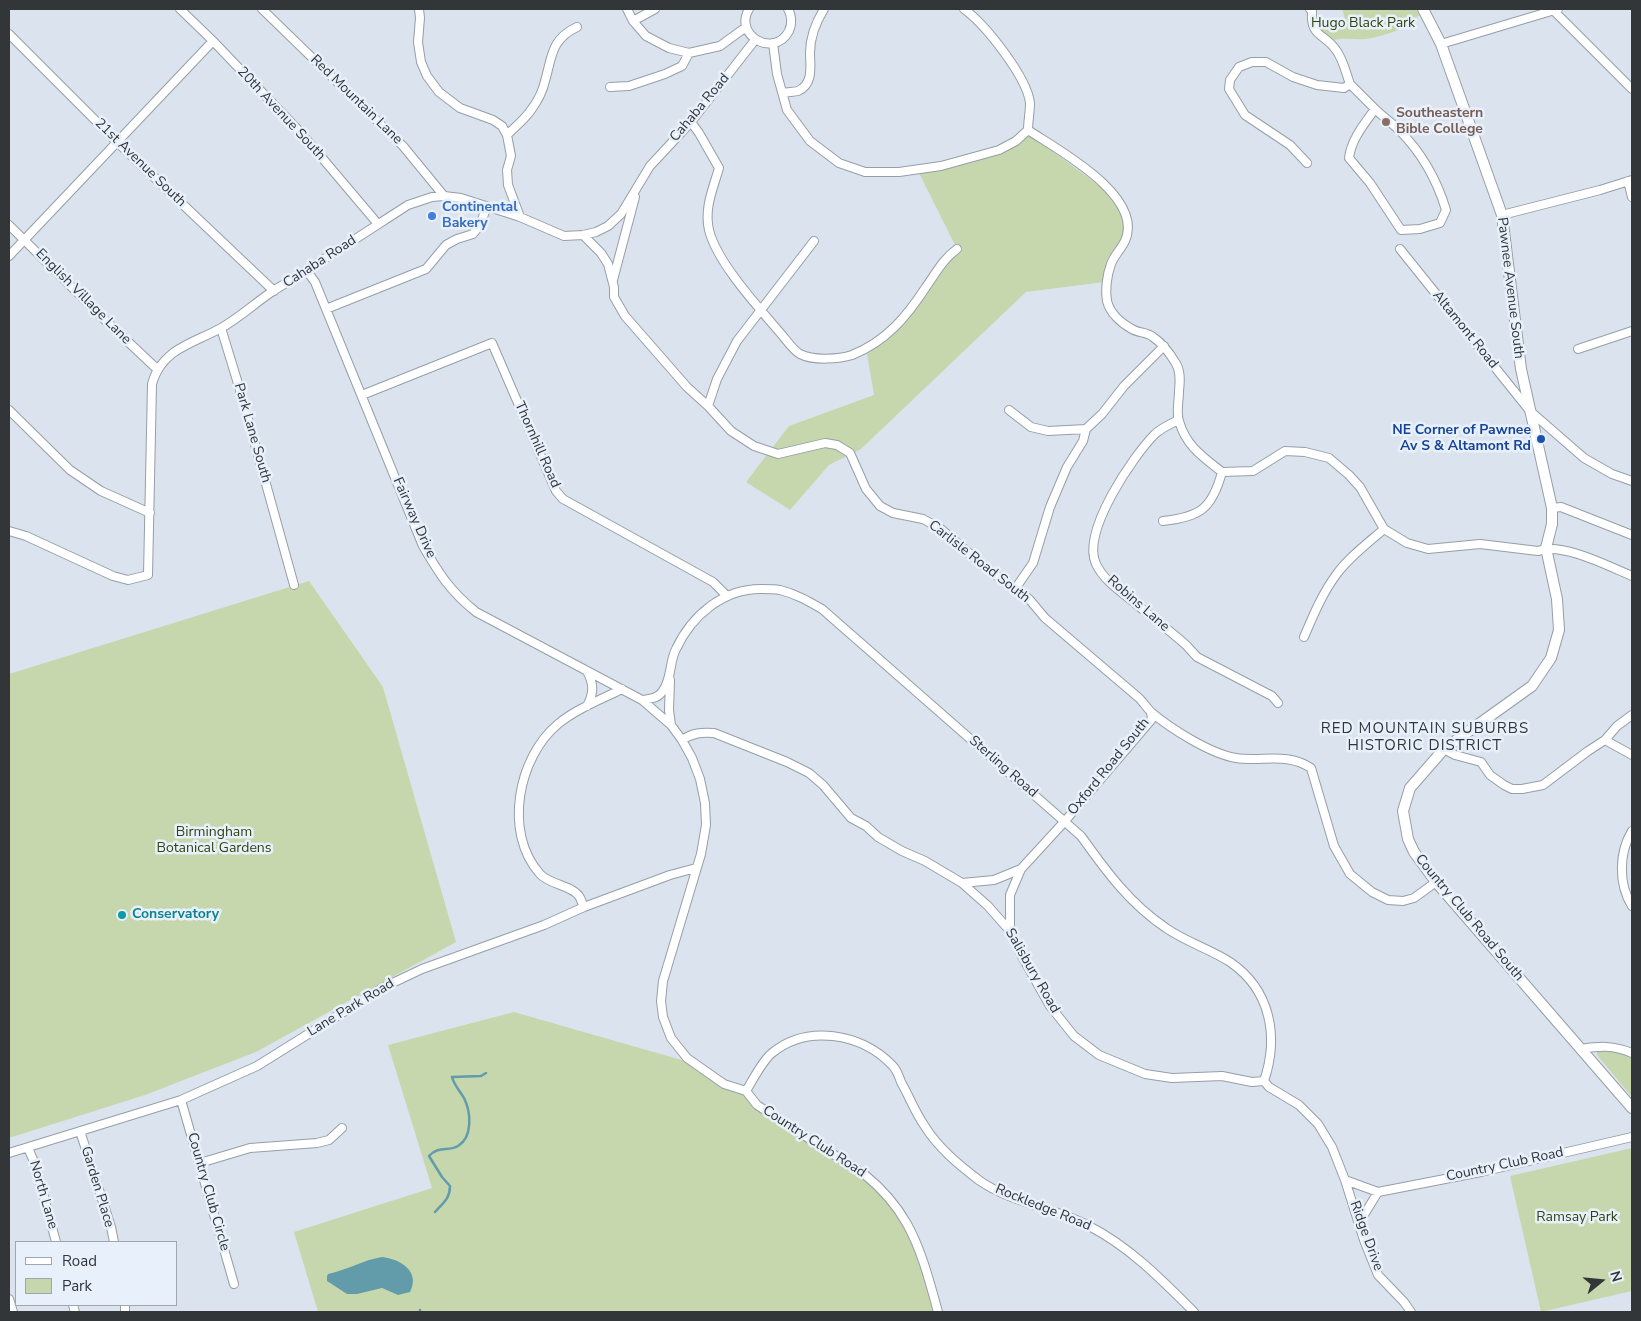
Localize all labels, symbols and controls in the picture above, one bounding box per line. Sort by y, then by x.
park label: Hugo Black Park [1311,16,1415,32]
street label: Red Mountain Lane [306,52,406,148]
street label: 20th Avenue South [233,64,329,164]
street label: Cahaba Road [667,71,733,145]
place label: Southeastern Bible College [1396,106,1483,138]
street label: 21st Avenue South [91,115,189,211]
marker: Southeastern Bible College [1380,116,1392,128]
place label: Continental Bakery [442,200,518,232]
marker: Continental Bakery [426,210,438,222]
street label: Pawnee Avenue South [1493,216,1527,360]
street label: Cahaba Road [280,232,360,292]
street label: English Village Lane [32,246,134,348]
street label: Altamont Road [1428,288,1502,372]
street label: Park Lane South [230,381,274,485]
street label: Thornhill Road [510,399,564,491]
place label: NE Corner of Pawnee Av S & Altamont Rd [1392,423,1531,456]
marker: NE Corner of Pawnee Av S & Altamont Rd [1535,433,1547,445]
street label: Fairway Drive [389,475,439,561]
street label: Carlisle Road South [925,517,1033,607]
street label: Robins Lane [1103,572,1173,636]
street label: Oxford Road South [1065,715,1153,819]
district label: RED MOUNTAIN SUBURBS HISTORIC DISTRICT [1318,720,1532,755]
street label: Sterling Road [965,733,1041,801]
park label: Birmingham Botanical Gardens [156,825,272,858]
street label: Country Club Road South [1411,851,1527,985]
place label: Conservatory [132,907,219,923]
marker: Conservatory [116,909,128,921]
street label: Salisbury Road [1001,926,1063,1016]
street label: Lane Park Road [305,976,397,1040]
street label: Country Club Road [759,1102,869,1182]
street label: Country Club Circle [183,1131,233,1253]
street label: Garden Place [77,1144,117,1230]
street label: Country Club Road [1445,1144,1565,1186]
street label: North Lane [25,1159,61,1231]
street label: Rockledge Road [993,1181,1093,1235]
street label: Ridge Drive [1346,1199,1386,1273]
park label: Ramsay Park [1536,1210,1618,1226]
legend [15,1241,178,1306]
text: Road [62,1251,97,1271]
north arrow [1576,1256,1626,1306]
text: N [1605,1269,1626,1284]
text: Park [62,1276,92,1296]

